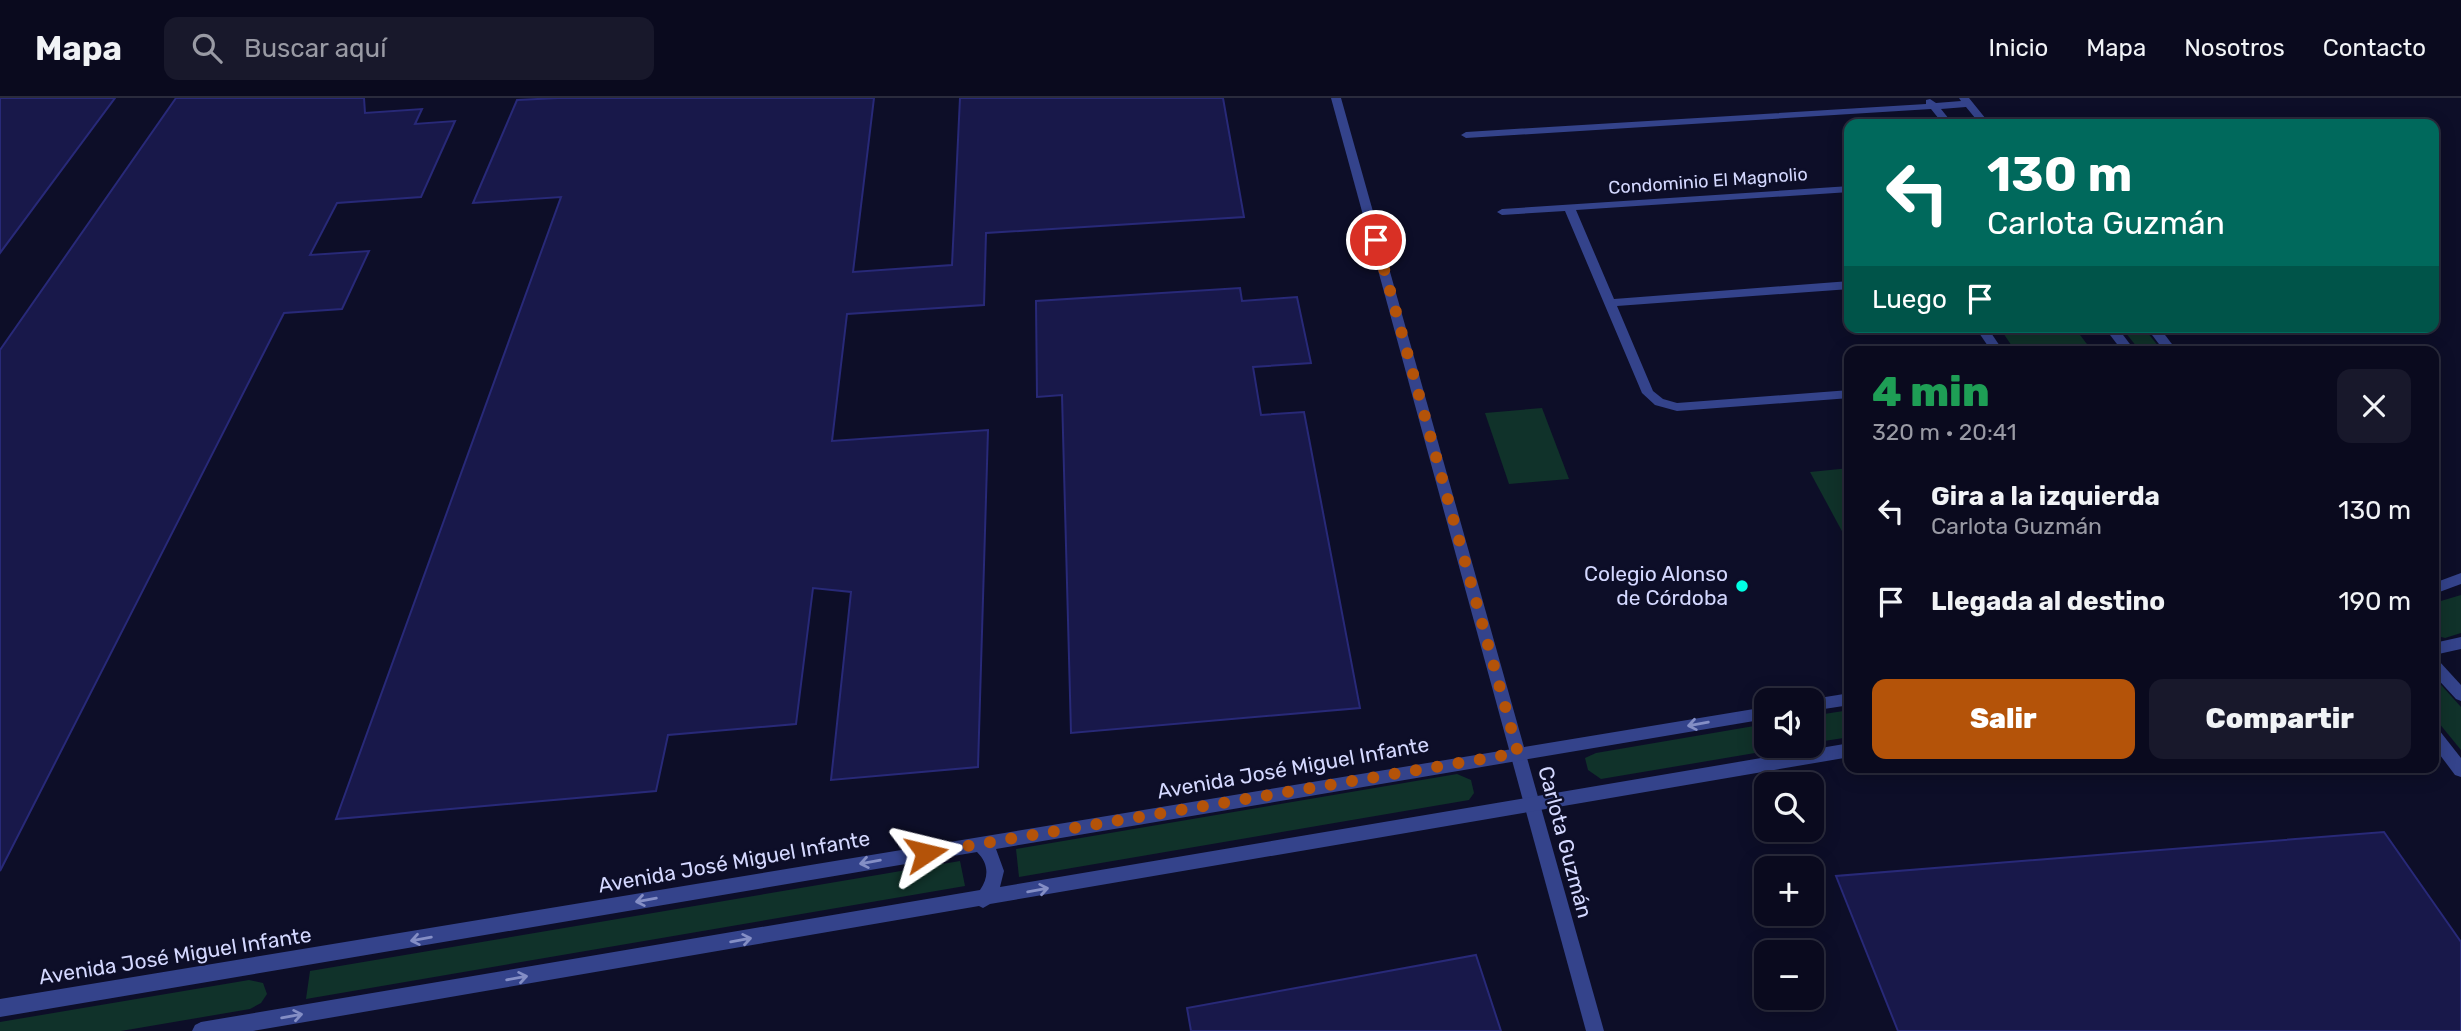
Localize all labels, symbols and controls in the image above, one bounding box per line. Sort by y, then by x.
search box [164,17,654,80]
text: Mapa [35,29,122,68]
icon: search [188,29,226,67]
text: Buscar aquí [244,33,387,64]
text: Inicio [1989,34,2048,62]
text: Mapa [2086,34,2146,62]
text: Nosotros [2184,34,2285,62]
text: Contacto [2323,34,2426,62]
text: 130 m [1987,145,2132,203]
icon: left [1872,147,1963,238]
street label: Condominio El Magnolio [1608,163,1808,199]
text: Carlota Guzmán [1987,204,2225,242]
pin [1346,210,1406,270]
icon: arrive [1357,221,1395,259]
icon: arrive [1961,280,1999,318]
text: Luego [1872,284,1947,315]
text: 4 min [1872,367,1990,417]
button: close [2337,369,2411,443]
text: 320 m · 20:41 [1872,418,2017,446]
text: Gira a la izquierda [1931,481,2160,512]
icon: left [1872,492,1910,530]
text: 130 m [2338,495,2411,526]
text: Carlota Guzmán [1931,512,2102,540]
place label: Colegio Alonso de Córdoba [1584,561,1728,610]
marker: Colegio Alonso de Córdoba [1734,578,1750,594]
icon: arrive [1872,583,1910,621]
text: Llegada al destino [1931,586,2165,617]
text: 190 m [2338,586,2411,617]
button: Salir [1872,679,2135,759]
button: Compartir [2149,679,2411,759]
map controls [1754,688,1824,1010]
button: sound [1754,688,1824,758]
one-way arrow [1688,718,1710,731]
street label: Avenida José Miguel Infante [1155,731,1431,804]
street label: Carlota Guzmán [1533,763,1598,921]
button: search [1754,772,1824,842]
position arrow [889,816,963,890]
street label: Avenida José Miguel Infante [596,825,872,898]
one-way arrow [859,856,882,869]
button: + [1754,856,1824,926]
one-way arrow [1026,883,1049,896]
one-way arrow [635,894,658,907]
street label: Avenida José Miguel Infante [37,922,313,989]
one-way arrow [410,932,433,946]
one-way arrow [729,933,752,946]
button: − [1754,940,1824,1010]
one-way arrow [505,971,527,984]
one-way arrow [280,1009,303,1022]

